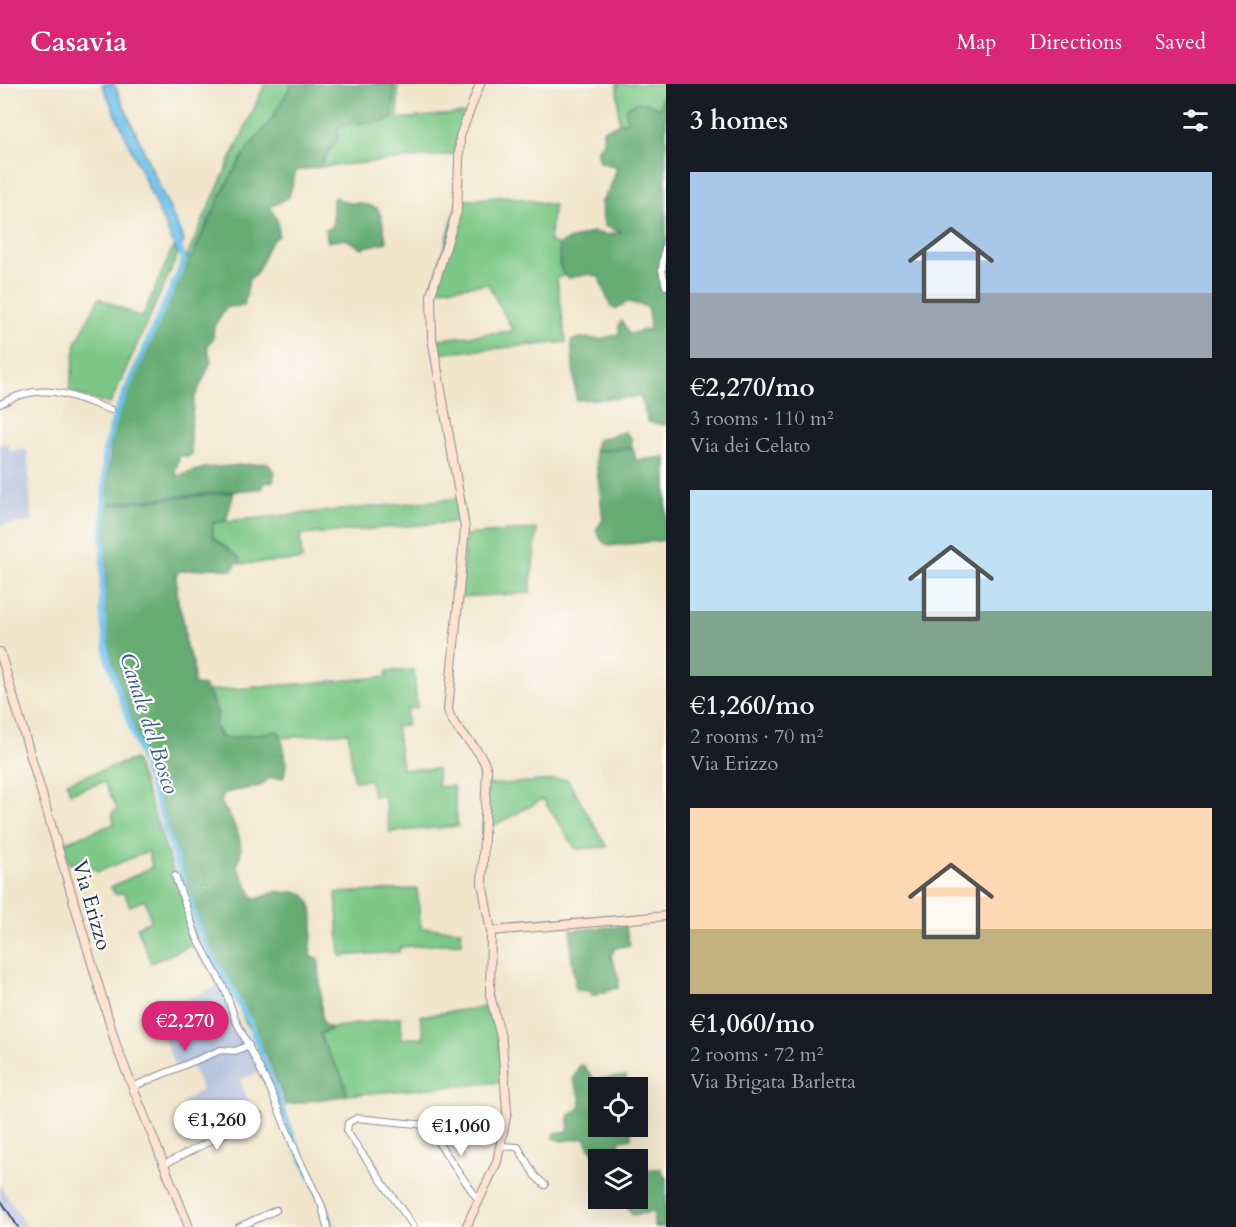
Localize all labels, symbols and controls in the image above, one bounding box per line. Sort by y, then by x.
text: Casavia [30,23,127,61]
text: Map [956,28,996,57]
text: Directions [1029,28,1122,57]
text: Saved [1155,28,1206,57]
text: 3 homes [690,103,788,138]
icon: filters [1179,104,1212,137]
icon: home [897,211,1005,319]
text: €2,270/mo [690,370,815,405]
text: 3 rooms · 110 m² [690,405,834,432]
text: Via dei Celato [690,432,810,459]
icon: home [897,529,1005,637]
water label: Canale del Bosco [112,649,186,798]
text: €1,260/mo [690,688,815,723]
text: 2 rooms · 70 m² [690,723,823,750]
text: Via Erizzo [690,750,778,777]
icon: home [897,847,1005,955]
street label: Via Erizzo [65,857,118,954]
pin: €2,270 [136,1001,234,1052]
text: €1,060/mo [690,1006,815,1041]
text: €2,270 [156,1007,214,1034]
text: 2 rooms · 72 m² [690,1041,823,1068]
text: Via Brigata Barletta [690,1068,856,1095]
map controls [588,1077,648,1209]
button: locate [588,1077,648,1137]
pin: €1,260 [168,1100,266,1151]
text: €1,260 [188,1106,246,1133]
pin: €1,060 [412,1106,510,1157]
text: €1,060 [432,1112,490,1139]
button: layers [588,1149,648,1209]

